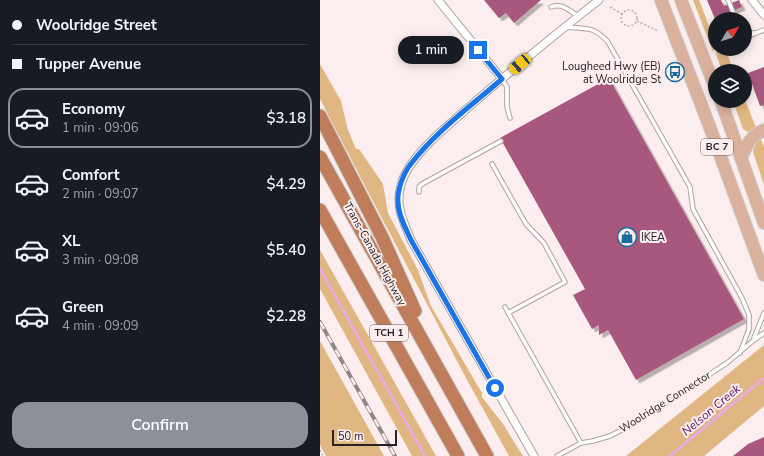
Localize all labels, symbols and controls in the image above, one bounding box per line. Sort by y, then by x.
north arrow [708,12,752,56]
map controls [708,12,752,108]
text: Woolridge Street [36,15,157,35]
callout: 1 min [398,36,464,64]
text: 1 min [414,41,448,59]
route end [469,41,487,59]
car [507,52,533,76]
text: Tupper Avenue [36,54,141,74]
place label: Lougheed Hwy (EB) at Woolridge St [562,59,661,87]
bus stop icon: Lougheed Hwy (EB) at Woolridge St [664,61,686,83]
button: layers [708,64,752,108]
text: Economy [62,99,125,119]
icon: car [14,100,50,136]
text: $3.18 [266,108,306,128]
text: 1 min · 09:06 [62,119,138,137]
road number: BC 7 [701,139,733,155]
text: Comfort [62,165,119,185]
icon: car [14,166,50,202]
text: $4.29 [266,174,306,194]
text: 2 min · 09:07 [62,185,138,203]
street label: Trans-Canada Highway [340,200,410,309]
shop icon: IKEA [616,226,638,248]
place label: IKEA [641,230,665,245]
text: XL [62,231,81,251]
icon: car [14,232,50,268]
text: $5.40 [266,240,306,260]
text: 3 min · 09:08 [62,251,138,269]
text: Green [62,297,104,317]
icon: car [14,298,50,334]
text: $2.28 [266,306,306,326]
text: 4 min · 09:09 [62,317,138,335]
road number: TCH 1 [370,325,408,341]
street label: Woolridge Connector [616,368,714,436]
route start [486,379,504,397]
water label: Nelson Creek [678,380,745,439]
button: Confirm [12,402,308,448]
scale bar [332,428,397,447]
text: 50 m [338,429,363,444]

